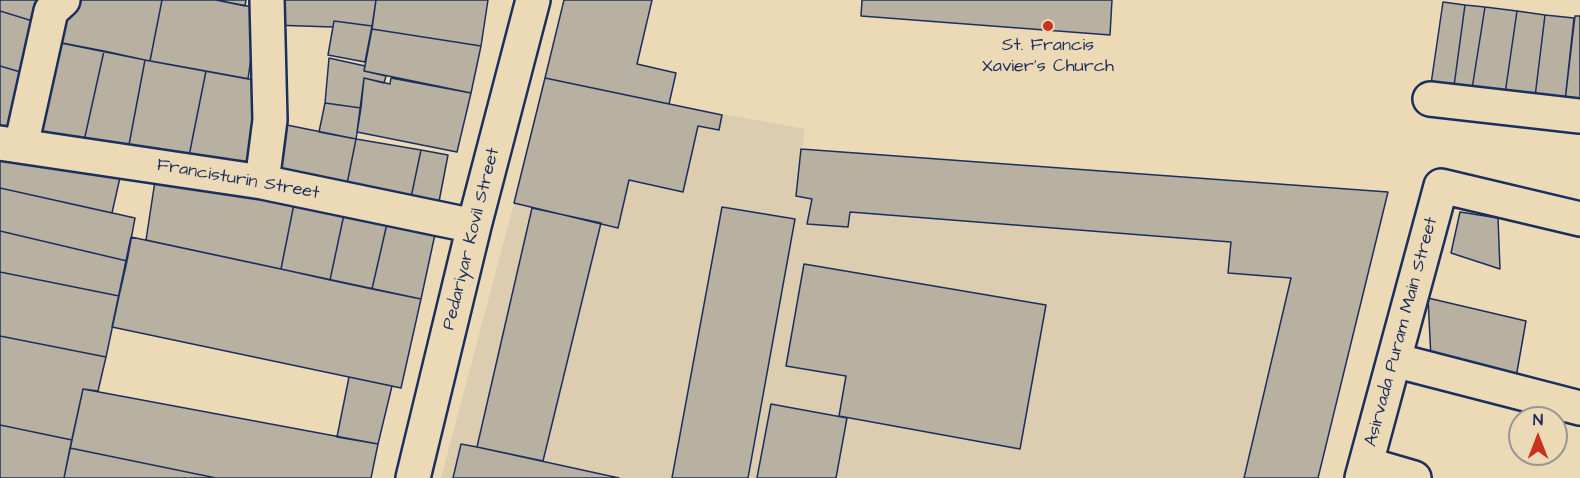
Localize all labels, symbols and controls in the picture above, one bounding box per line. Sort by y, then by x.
marker: St. Francis Xavier's Church [1041,19,1055,33]
place label: St. Francis Xavier's Church [982,35,1114,78]
street label: Pedariyar Kovil Street [439,146,505,332]
street label: Francisturin Street [155,155,321,205]
street label: Asirvada Puram Main Street [1361,215,1443,449]
north arrow [1508,406,1568,466]
text: N [1533,409,1543,431]

